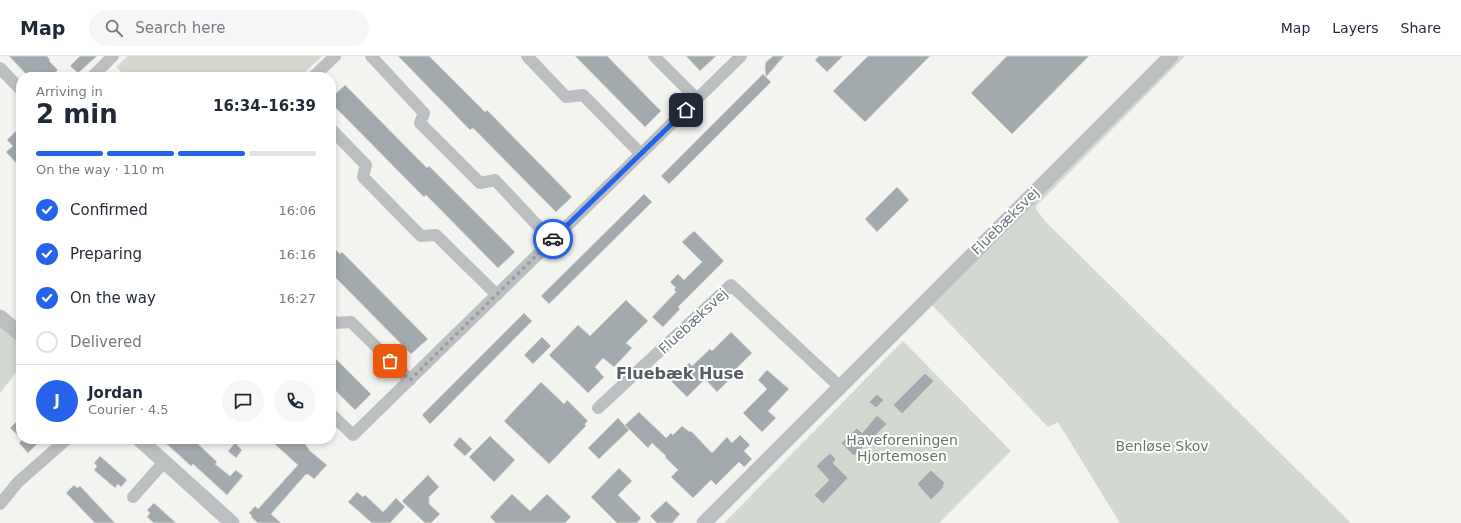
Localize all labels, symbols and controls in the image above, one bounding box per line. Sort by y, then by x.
search box [89,10,369,46]
text: Map [20,17,65,39]
icon: search [103,17,125,39]
text: Search here [135,19,225,37]
text: Map [1281,20,1310,36]
text: Layers [1332,20,1379,36]
text: Share [1401,20,1441,36]
text: Arriving in [36,84,103,99]
pin [669,93,703,127]
text: 16:34–16:39 [213,97,316,115]
text: 2 min [36,99,118,129]
icon: home [675,99,697,121]
text: On the way · 110 m [36,162,164,177]
street label: Fluebæksvej [968,184,1042,258]
icon: check [36,199,58,221]
text: Confirmed [70,201,148,219]
text: 16:06 [279,203,316,218]
courier [533,219,573,259]
icon: car [542,228,564,250]
icon: check [36,243,58,265]
text: Preparing [70,245,142,263]
text: 16:16 [279,247,316,262]
street label: Fluebæksvej [655,285,731,357]
icon: check [36,287,58,309]
text: On the way [70,289,156,307]
text: 16:27 [279,291,316,306]
text: Delivered [70,333,142,351]
pin [373,344,407,378]
icon: bag [379,350,401,372]
district label: Fluebæk Huse [616,364,744,383]
button: chat [222,380,264,422]
button: phone [274,380,316,422]
text: Jordan [88,384,143,402]
text: J [54,392,60,410]
text: Courier · 4.5 [88,402,169,417]
park label: Haveforeningen Hjortemosen [846,432,958,464]
park label: Benløse Skov [1115,438,1209,454]

